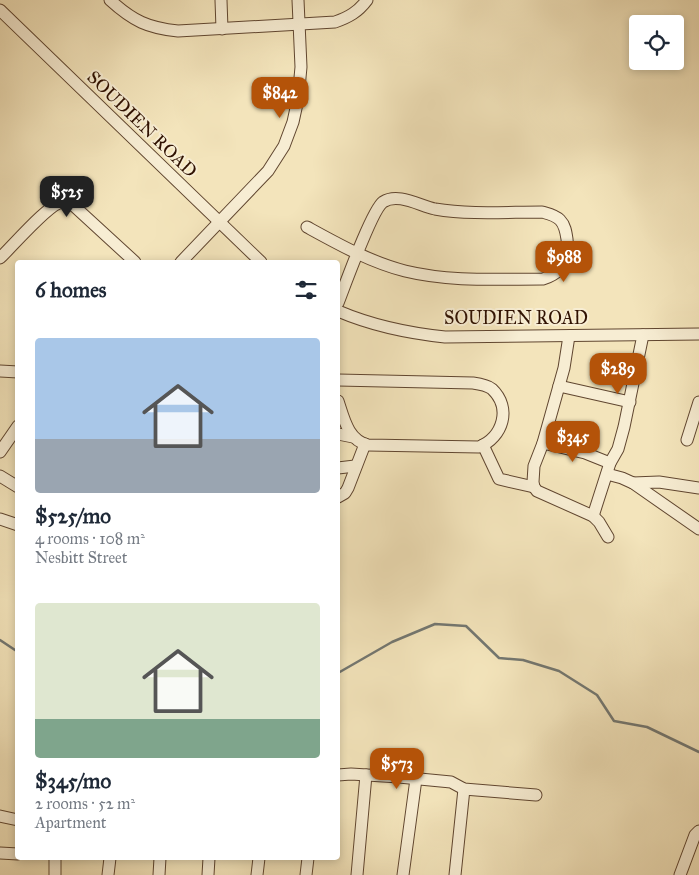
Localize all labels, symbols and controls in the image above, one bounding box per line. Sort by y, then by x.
map controls [629,15,684,70]
button: locate [629,15,684,70]
street label: SOUDIEN ROAD [83,66,201,182]
pin: $842 [250,76,310,119]
text: $842 [263,83,297,102]
pin: $525 [37,176,97,218]
text: $525 [51,182,83,201]
pin: $988 [534,240,594,283]
text: $988 [546,247,582,266]
icon: filters [292,276,320,304]
text: 6 homes [35,277,107,303]
street label: SOUDIEN ROAD [444,307,588,329]
pin: $289 [588,352,648,395]
text: $289 [601,359,635,378]
icon: home [133,371,223,461]
pin: $345 [543,420,603,463]
text: $345 [557,427,589,446]
text: $525/mo [35,503,111,529]
text: 4 rooms · 108 m² [35,529,145,548]
text: Nesbitt Street [35,548,127,567]
icon: home [133,636,223,726]
pin: $573 [367,748,427,790]
text: $573 [381,754,413,773]
text: $345/mo [35,768,111,794]
text: 2 rooms · 52 m² [35,794,135,813]
text: Apartment [35,813,107,832]

